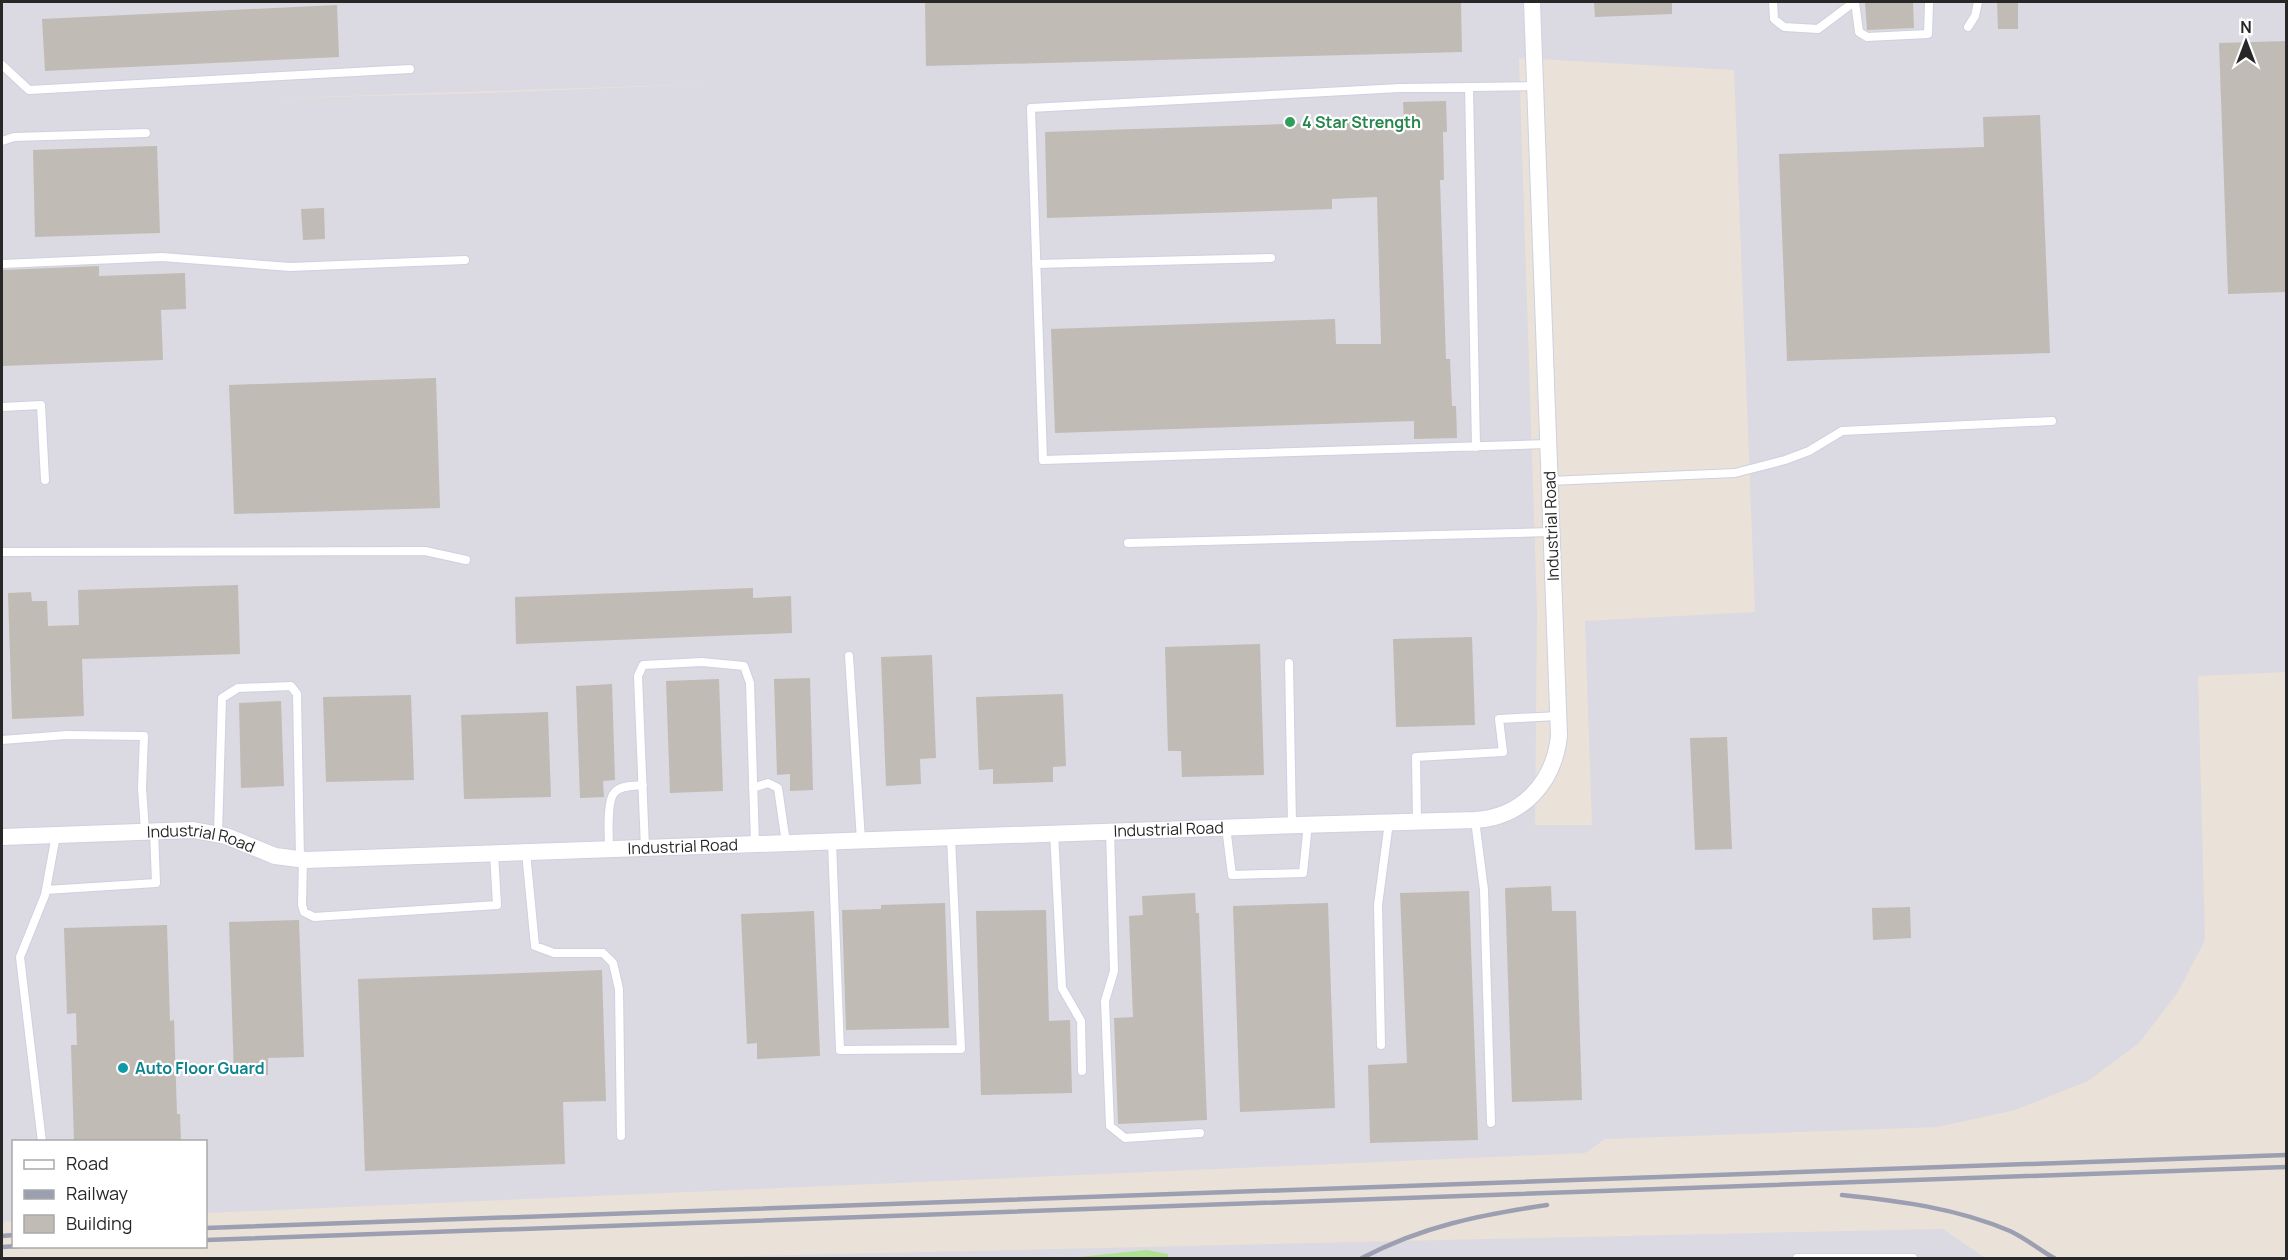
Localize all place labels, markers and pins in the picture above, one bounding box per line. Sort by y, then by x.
place label: 4 Star Strength [1302,111,1421,133]
marker: 4 Star Strength [1283,115,1297,129]
place label: Auto Floor Guard [135,1057,265,1079]
marker: Auto Floor Guard [116,1061,130,1075]

